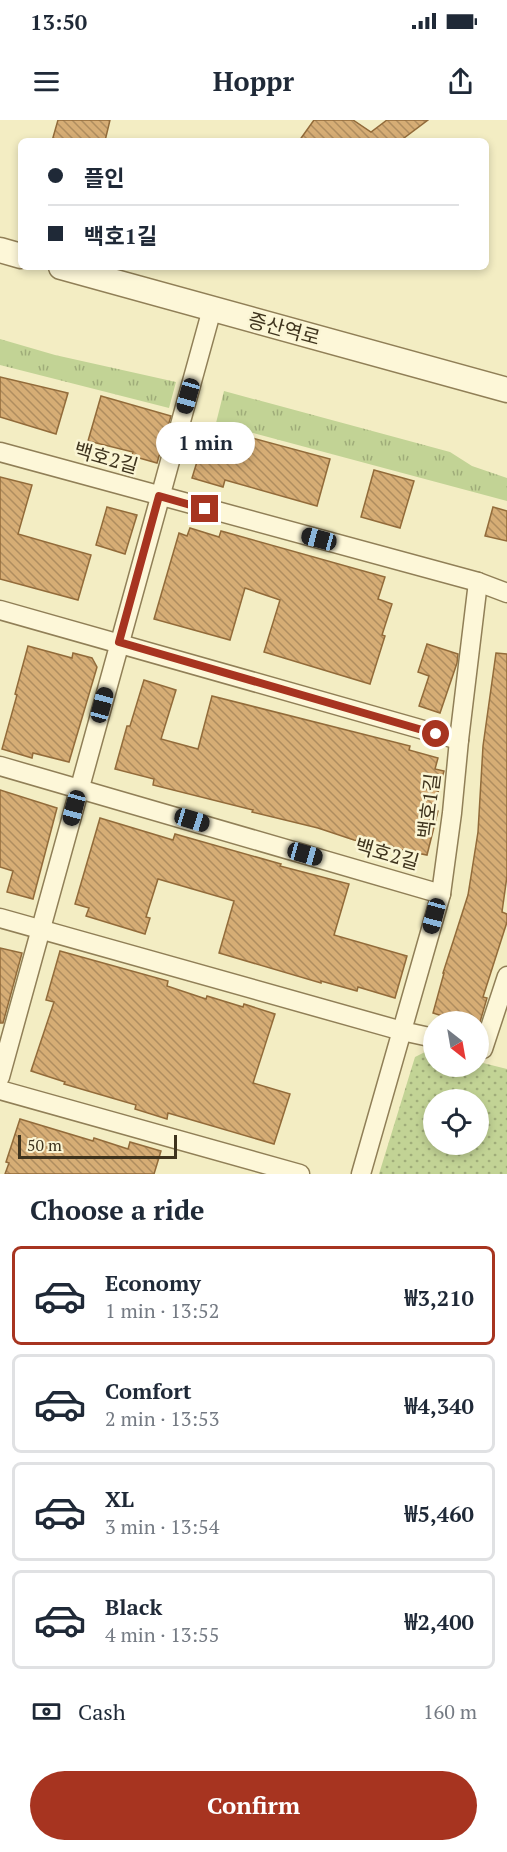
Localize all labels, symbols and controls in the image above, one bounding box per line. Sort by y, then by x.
text: 13:50 [30,7,87,36]
text: Hoppr [213,63,294,99]
icon: menu [30,65,63,98]
icon: share [444,65,477,98]
text: 플인 [84,163,124,192]
text: 백호1길 [84,221,157,250]
street label: 증산역로 [245,306,323,351]
car [174,376,202,416]
callout: 1 min [156,422,254,464]
text: 1 min [178,429,233,456]
street label: 백호2길 [71,435,142,480]
route end [191,495,218,522]
car [299,526,339,552]
car [89,685,115,725]
route start [422,720,449,747]
street label: 백호1길 [411,772,446,840]
car [61,788,87,828]
car [172,806,212,834]
street label: 백호2길 [352,831,423,876]
car [285,840,325,868]
car [421,896,447,936]
north arrow [423,1011,489,1077]
map controls [423,1011,489,1155]
button: locate [423,1089,489,1155]
scale bar [18,1132,177,1160]
text: 50 m [27,1134,62,1156]
text: Choose a ride [30,1192,205,1228]
text: Economy [105,1268,201,1297]
icon: car [33,1269,87,1323]
text: ₩3,210 [405,1283,474,1312]
text: 1 min · 13:52 [105,1297,219,1324]
text: Comfort [105,1376,191,1405]
icon: car [33,1377,87,1431]
text: ₩4,340 [405,1391,474,1420]
text: 2 min · 13:53 [105,1405,219,1432]
text: XL [105,1484,134,1513]
icon: car [33,1485,87,1539]
text: ₩5,460 [405,1499,474,1528]
text: 3 min · 13:54 [105,1513,219,1540]
text: Black [105,1592,162,1621]
icon: car [33,1593,87,1647]
text: ₩2,400 [405,1607,474,1636]
text: 4 min · 13:55 [105,1621,219,1648]
icon: cash [30,1695,63,1728]
text: Cash [78,1697,126,1726]
text: 160 m [423,1698,477,1725]
button: Confirm [30,1771,477,1840]

